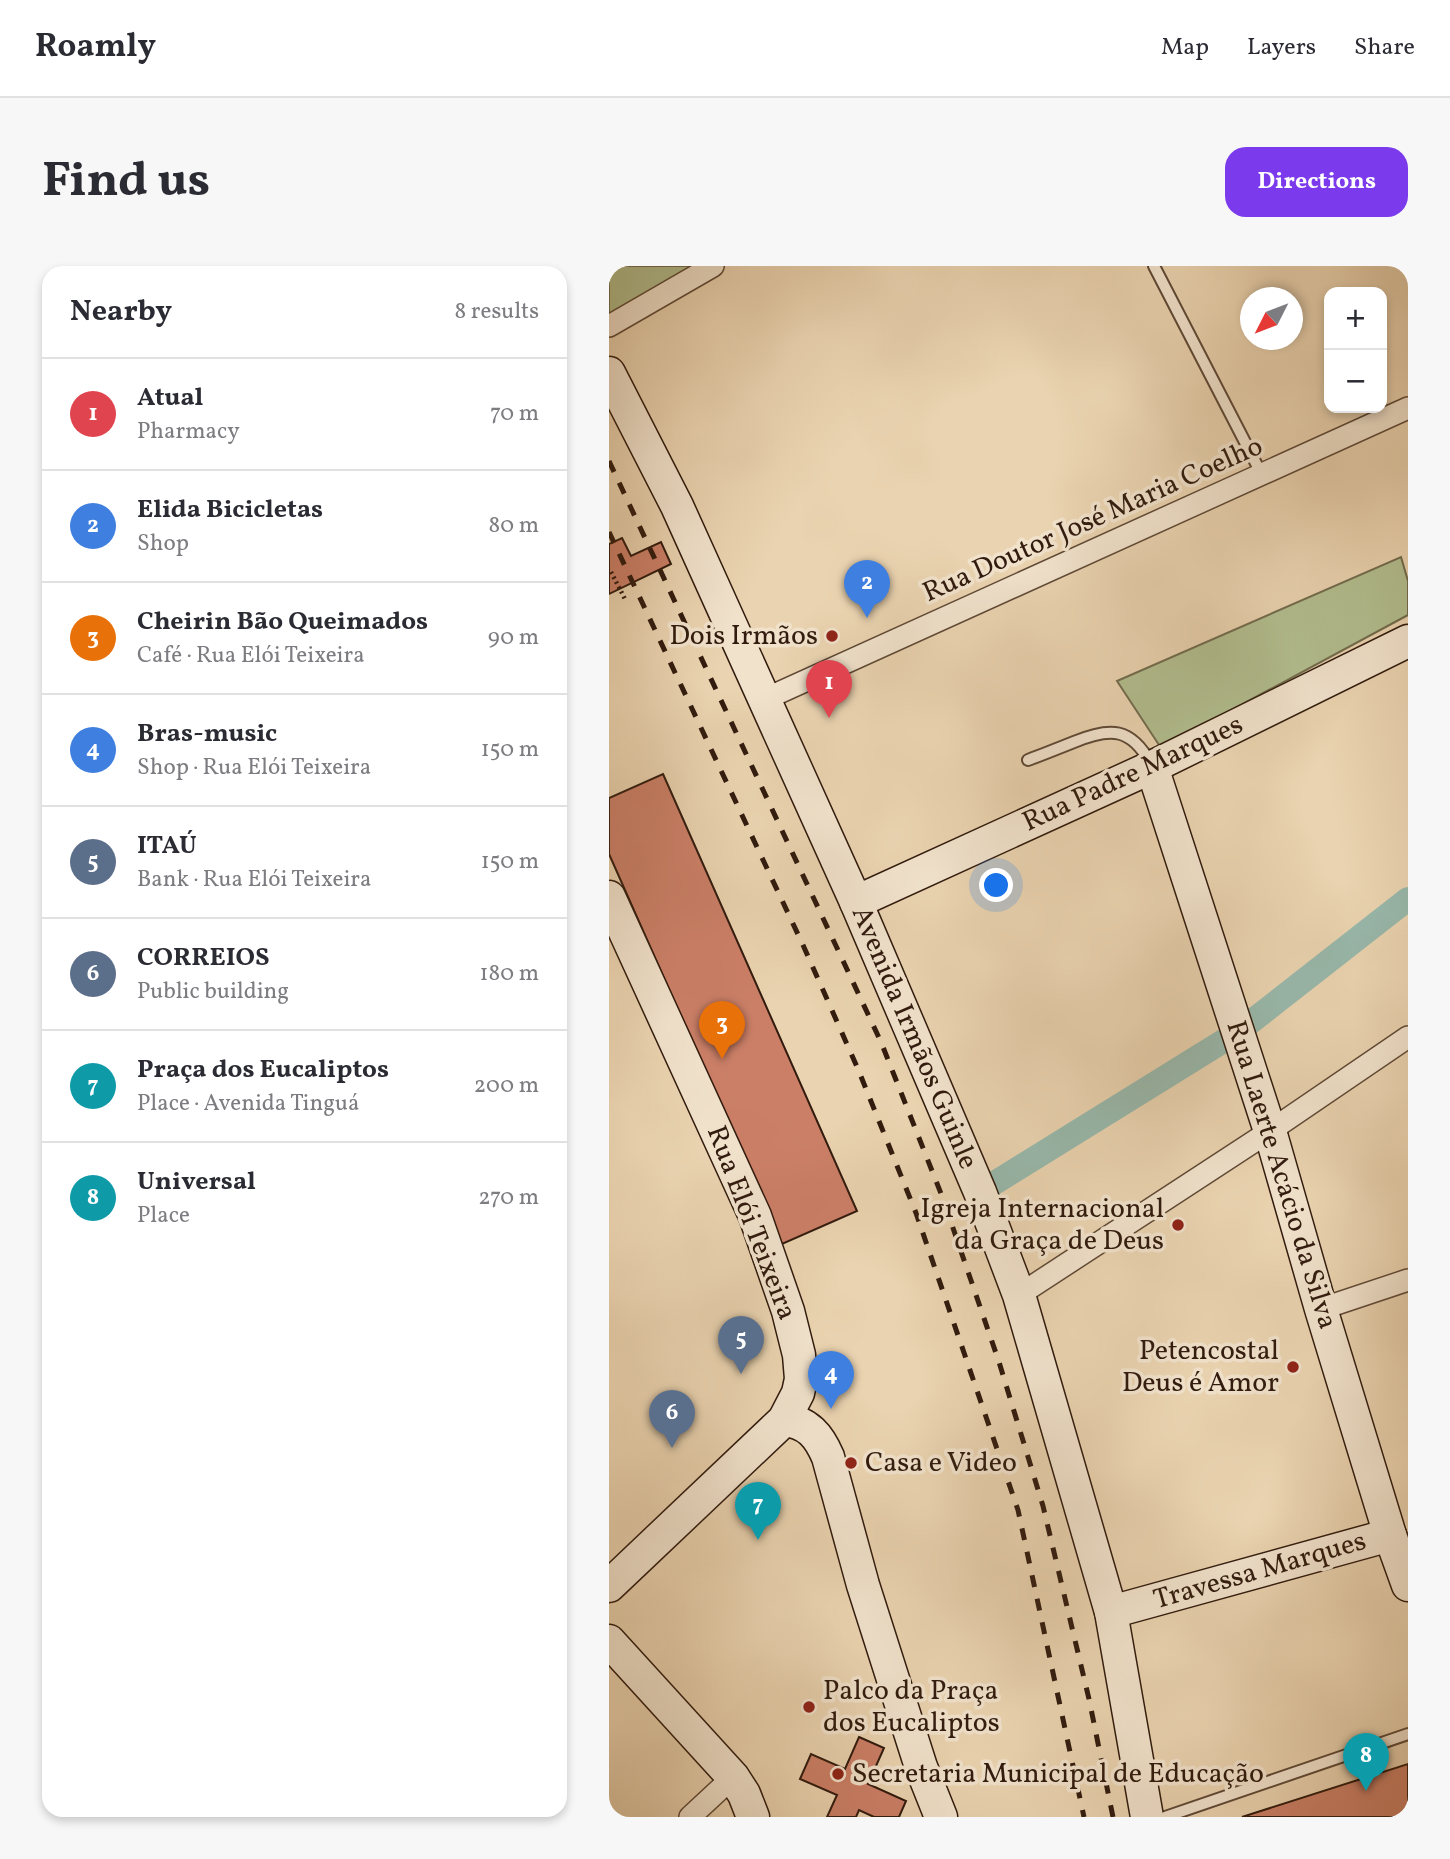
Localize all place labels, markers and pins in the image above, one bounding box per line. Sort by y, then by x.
pin: 2 [844,560,890,618]
place label: Dois Irmãos [669,617,818,656]
marker: Dois Irmãos [824,628,840,644]
pin: 1 [806,660,852,718]
pin: 3 [699,1001,745,1059]
place label: Igreja Internacional da Graça de Deus [921,1190,1164,1261]
marker: Igreja Internacional da Graça de Deus [1170,1217,1186,1233]
pin: 5 [718,1316,764,1374]
place label: Petencostal Deus é Amor [1122,1332,1279,1403]
pin: 4 [808,1351,854,1409]
marker: Petencostal Deus é Amor [1285,1359,1301,1375]
pin: 6 [649,1390,695,1448]
place label: Casa e Video [865,1444,1017,1483]
marker: Casa e Video [843,1455,859,1471]
pin: 7 [735,1482,781,1540]
place label: Palco da Praça dos Eucaliptos [823,1672,1000,1743]
marker: Palco da Praça dos Eucaliptos [801,1699,817,1715]
pin: 8 [1343,1733,1389,1791]
place label: Secretaria Municipal de Educação [852,1755,1264,1794]
marker: Secretaria Municipal de Educação [830,1766,846,1782]

